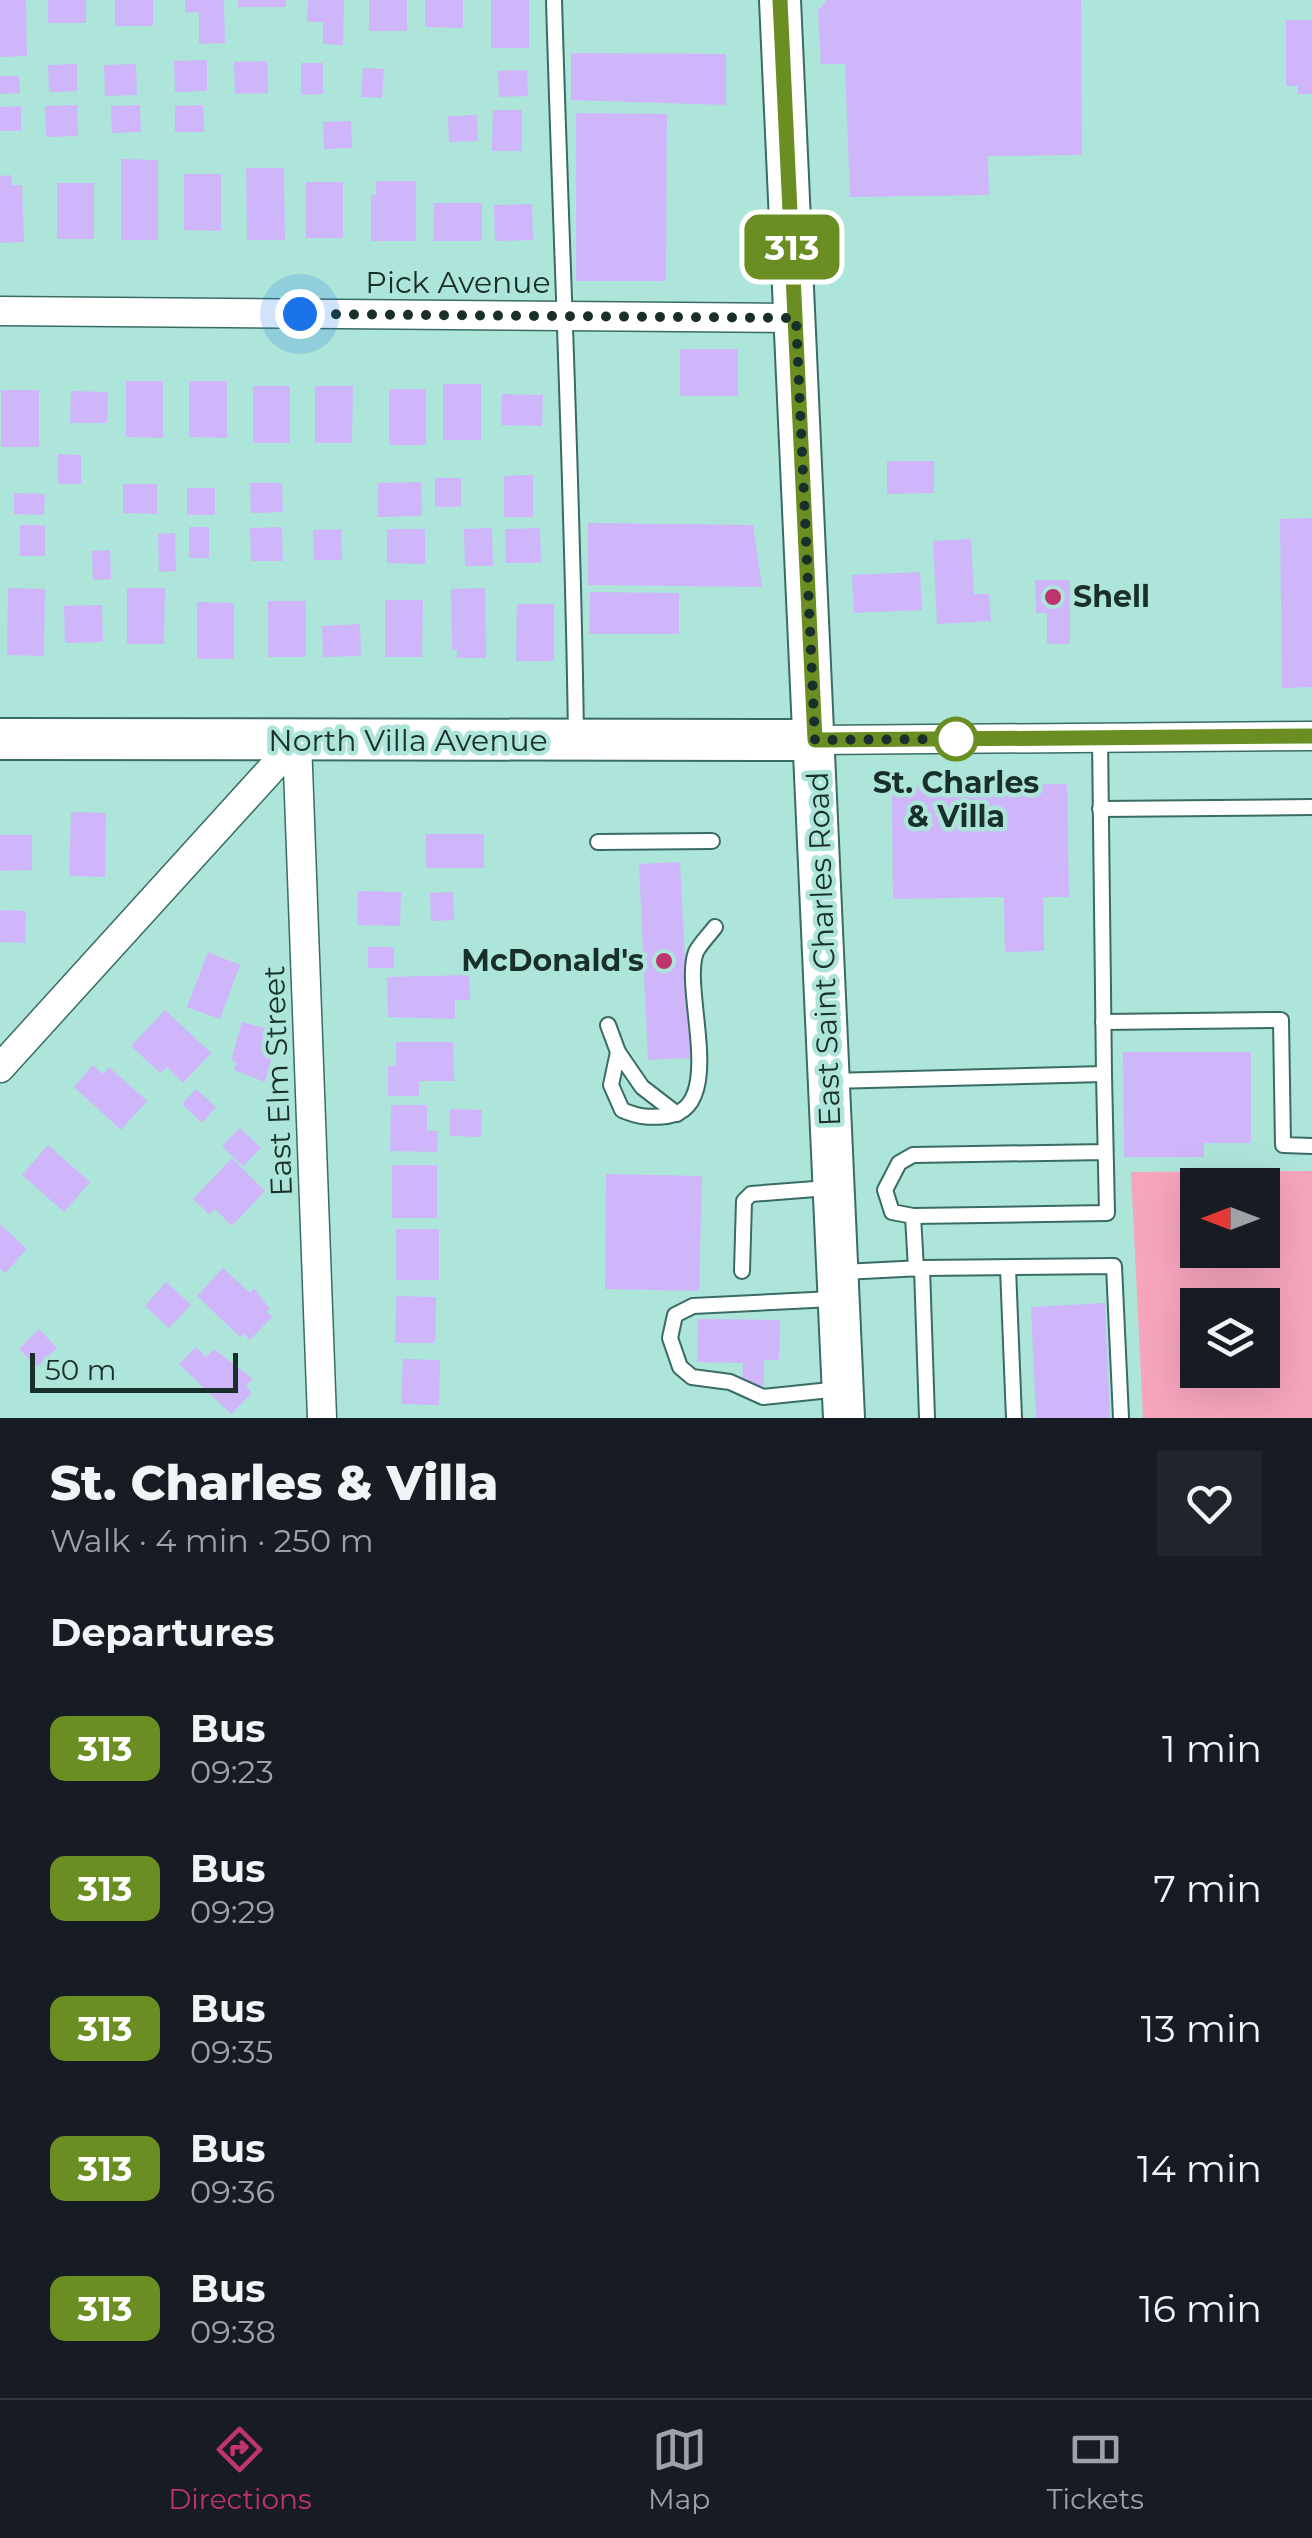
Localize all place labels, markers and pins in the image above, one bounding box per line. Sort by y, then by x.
place label: Shell [1073,578,1150,615]
marker: Shell [1042,586,1064,608]
marker: St. Charles & Villa [935,718,977,760]
place label: St. Charles & Villa [873,764,1039,835]
place label: McDonald's [461,942,644,979]
marker: McDonald's [653,950,675,972]

